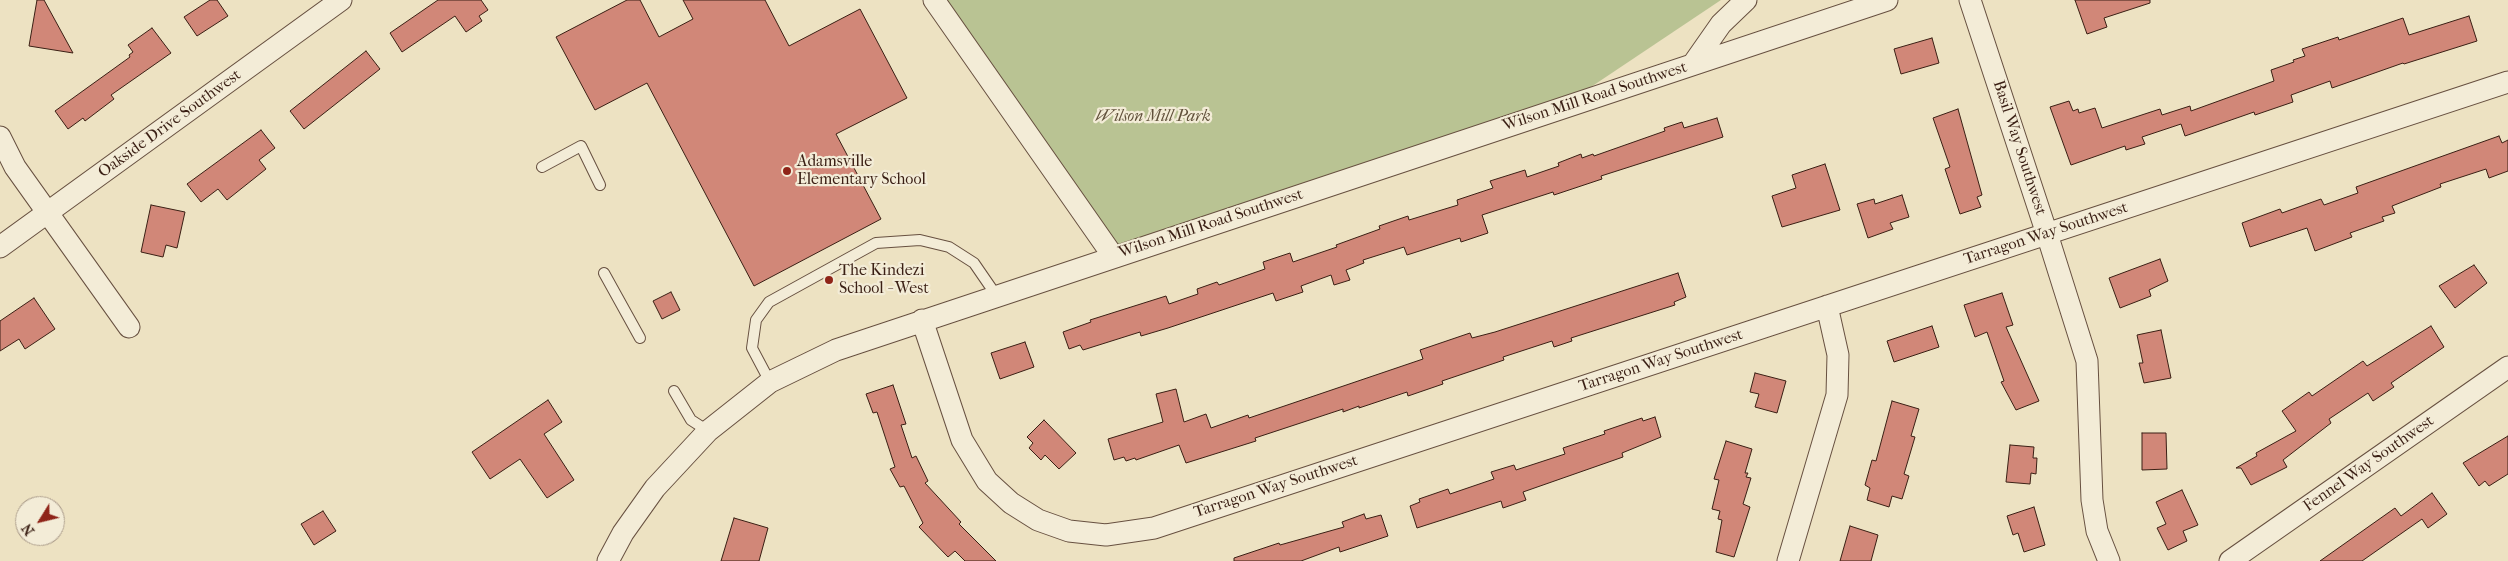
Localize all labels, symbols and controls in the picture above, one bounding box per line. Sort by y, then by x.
street label: Wilson Mill Road Southwest [1500,58,1690,136]
street label: Oakside Drive Southwest [95,66,245,182]
street label: Basil Way Southwest [1988,78,2050,218]
park label: Wilson Mill Park [1095,107,1211,127]
place label: Adamsville Elementary School [797,152,926,190]
marker: Adamsville Elementary School [781,165,793,177]
street label: Wilson Mill Road Southwest [1116,185,1306,263]
street label: Tarragon Way Southwest [1961,198,2131,270]
place label: The Kindezi School - West [839,261,929,299]
marker: The Kindezi School - West [823,274,835,286]
street label: Tarragon Way Southwest [1576,325,1746,397]
street label: Fennel Way Southwest [2300,412,2438,516]
street label: Tarragon Way Southwest [1191,451,1361,523]
north arrow [15,496,65,546]
text: N [18,520,38,539]

